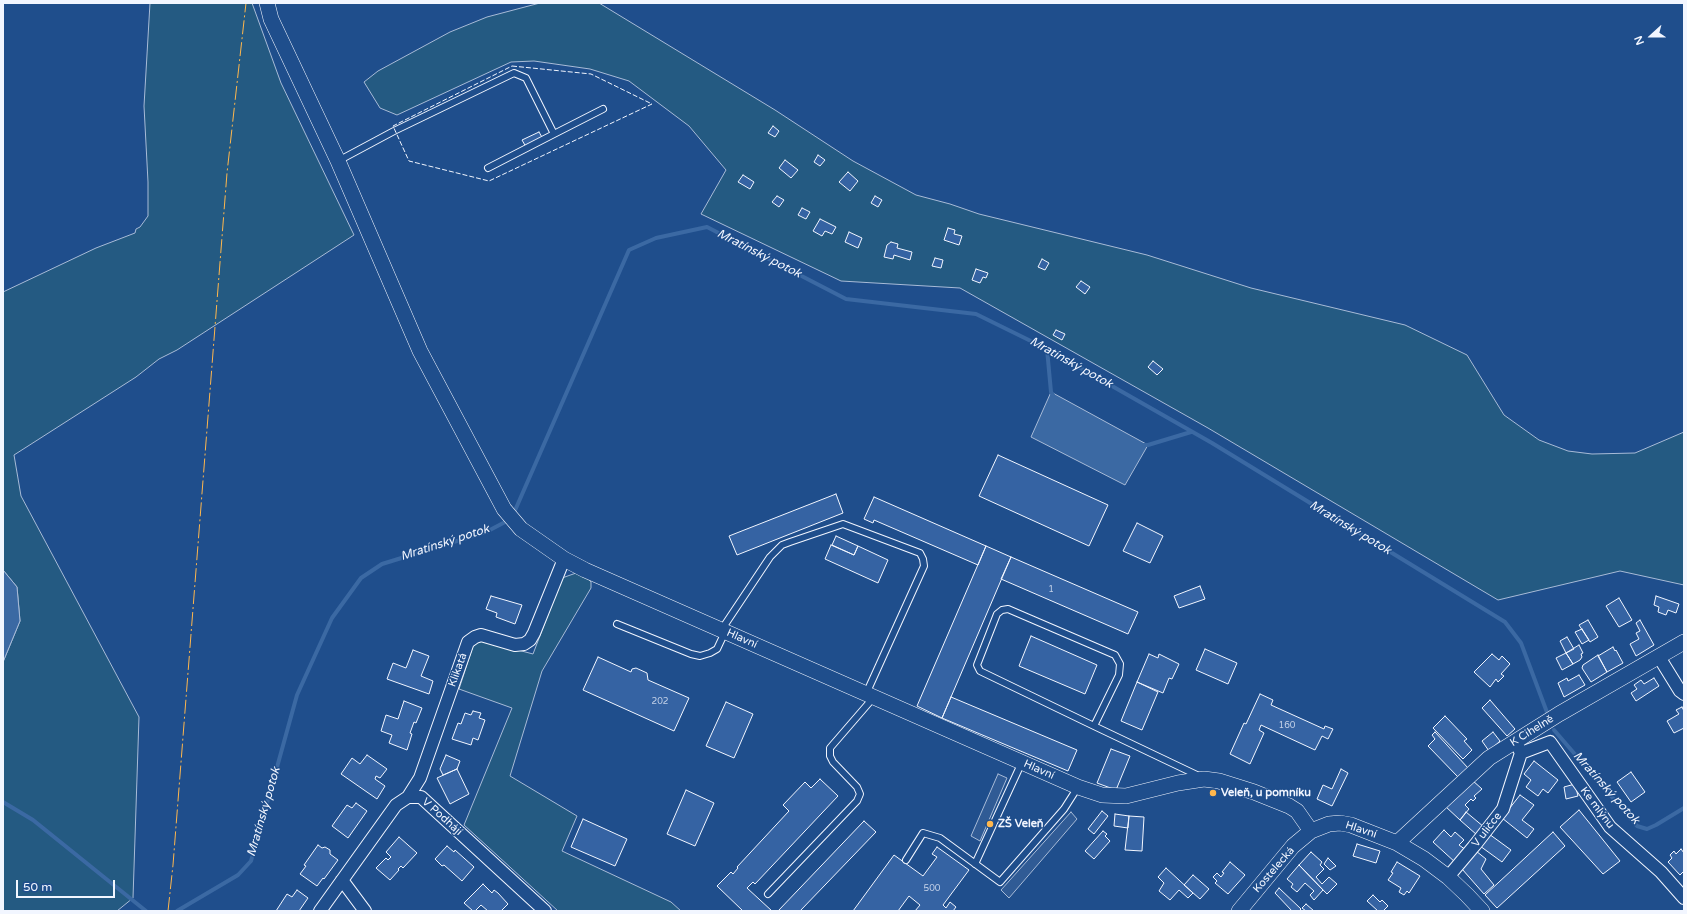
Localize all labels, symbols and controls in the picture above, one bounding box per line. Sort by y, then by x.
north arrow [1631,16,1671,56]
text: N [1632,34,1647,47]
water label: Mratínský potok [714,227,804,281]
water label: Mratínský potok [1027,334,1115,392]
water label: Mratínský potok [1307,498,1393,558]
water label: Mratínský potok [399,522,491,564]
house number: 1 [1048,585,1054,595]
street label: Hlavní [725,626,759,652]
street label: Klikatá [446,651,470,689]
house number: 202 [652,697,668,707]
street label: K Cihelně [1508,712,1556,750]
house number: 160 [1279,721,1295,731]
water label: Mratínský potok [1570,749,1642,827]
street label: Hlavní [1022,757,1056,783]
water label: Mratínský potok [244,766,284,858]
street label: Ke mlýnu [1577,785,1617,831]
place label: Veleň, u pomníku [1221,786,1311,800]
marker: Veleň, u pomníku [1208,788,1218,798]
street label: V Podhájí [419,795,465,839]
street label: V uličce [1469,810,1505,850]
place label: ZŠ Veleň [998,817,1044,831]
marker: ZŠ Veleň [985,819,995,829]
street label: Hlavní [1344,819,1378,841]
street label: Kostelecká [1250,844,1298,896]
scale bar [18,872,117,898]
text: 50 m [23,880,52,894]
house number: 500 [924,884,940,894]

